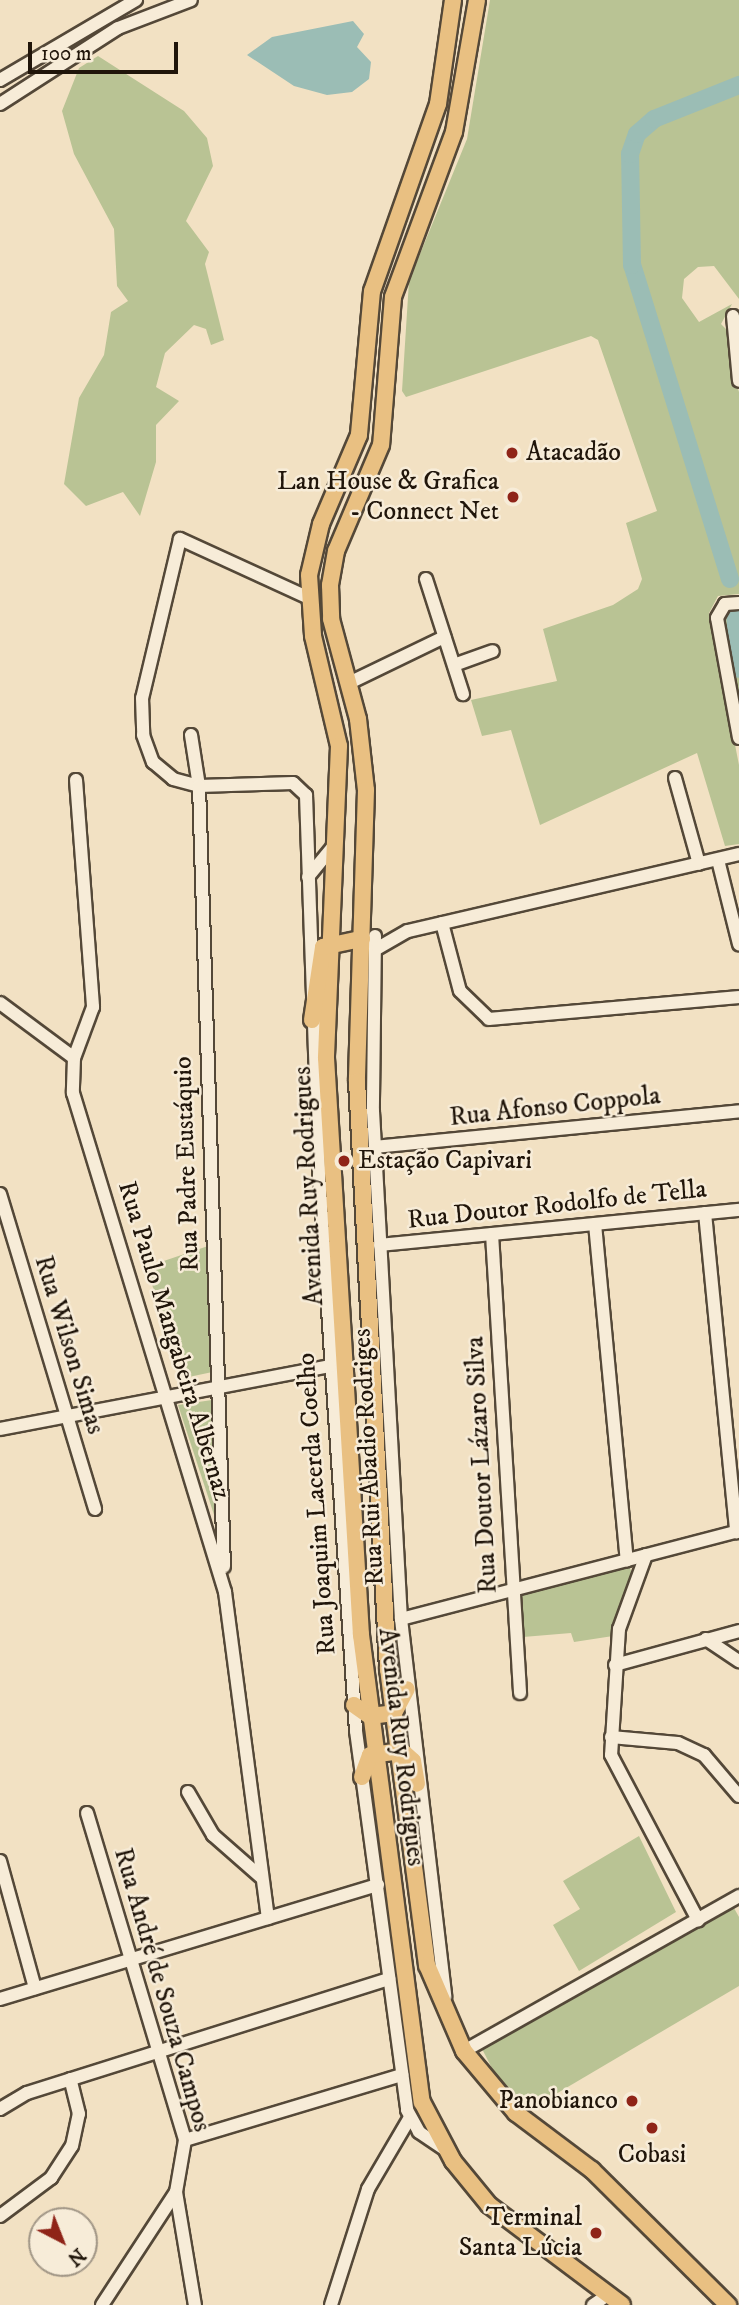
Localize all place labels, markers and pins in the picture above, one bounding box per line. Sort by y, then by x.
place label: Atacadão [526,437,621,469]
marker: Atacadão [504,445,520,461]
place label: Lan House & Grafica - Connect Net [277,466,499,528]
marker: Lan House & Grafica - Connect Net [505,489,521,505]
place label: Estação Capivari [358,1145,532,1177]
marker: Estação Capivari [336,1153,352,1169]
place label: Panobianco [498,2085,618,2117]
marker: Panobianco [624,2093,640,2109]
marker: Cobasi [644,2120,660,2136]
place label: Cobasi [618,2139,686,2171]
place label: Terminal Santa Lúcia [459,2202,582,2264]
marker: Terminal Santa Lúcia [588,2225,604,2241]

